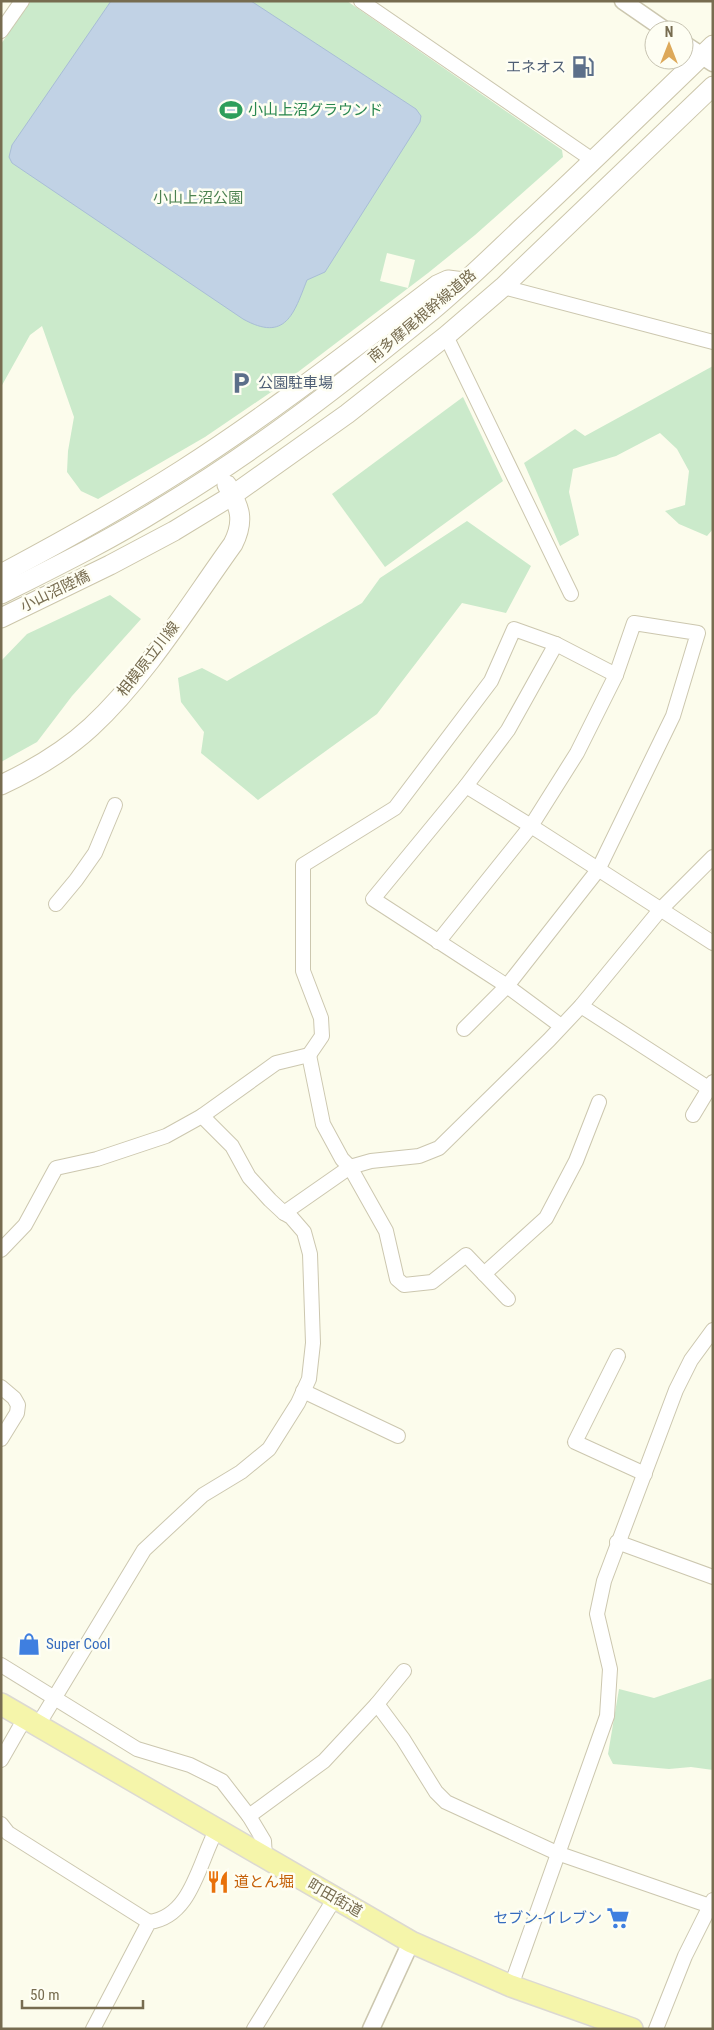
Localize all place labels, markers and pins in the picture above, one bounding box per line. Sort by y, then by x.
fuel station icon: エネオス [570,54,596,80]
place label: エネオス [506,58,566,76]
sports icon: 小山上沼グラウンド [218,97,244,123]
place label: 小山上沼グラウンド [248,101,383,119]
parking icon: 公園駐車場 [228,370,254,396]
place label: 公園駐車場 [258,374,333,392]
shop icon: Super Cool [16,1631,42,1657]
place label: Super Cool [46,1635,110,1653]
restaurant icon: 道とん堀 [205,1869,231,1895]
place label: 道とん堀 [234,1873,294,1891]
supermarket icon: セブン-イレブン [605,1905,631,1931]
place label: セブン-イレブン [493,1909,602,1927]

